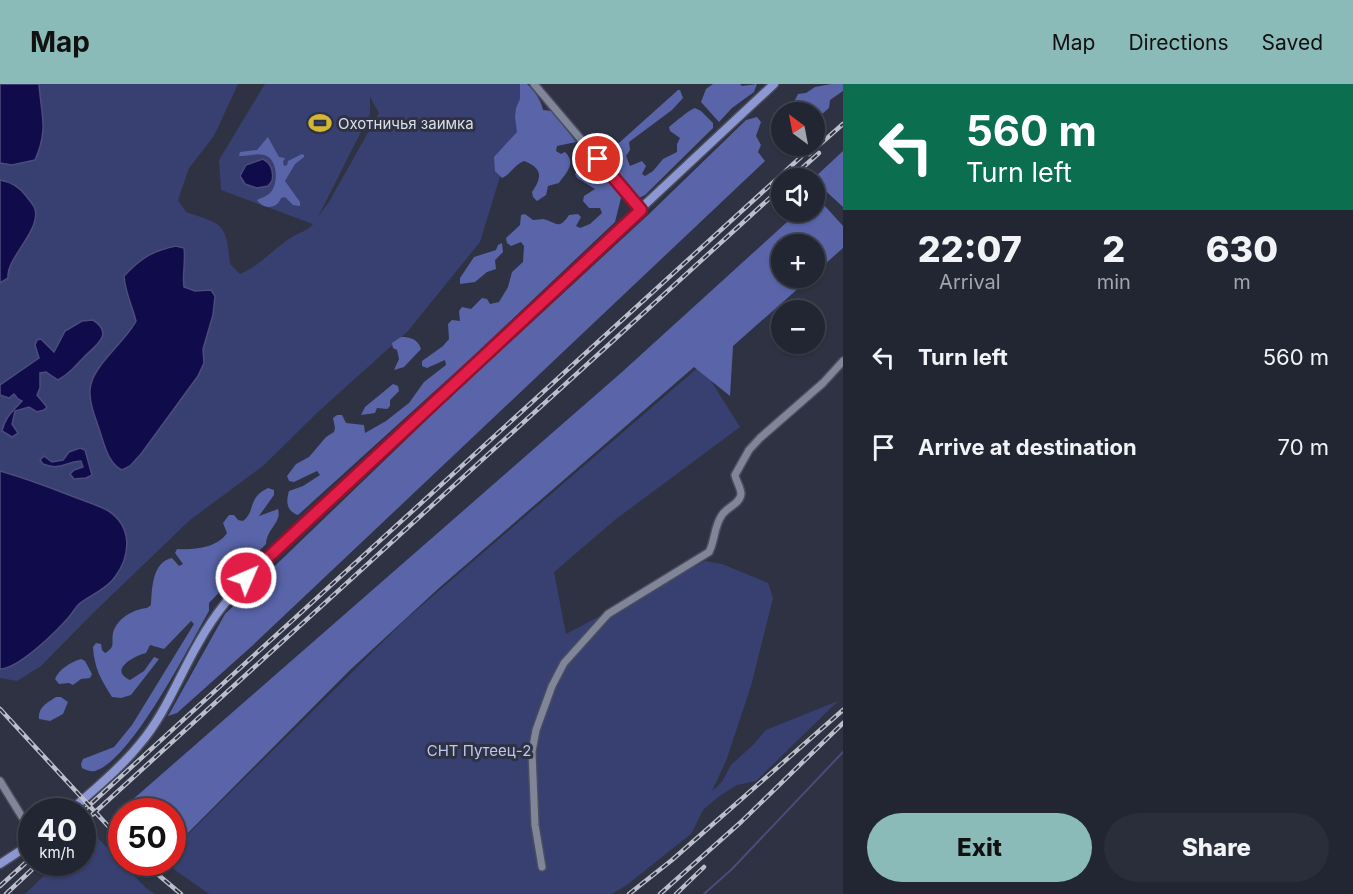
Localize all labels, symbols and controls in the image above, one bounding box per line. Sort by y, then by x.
text: Map [30,25,90,59]
text: Map [1052,30,1095,55]
text: Directions [1128,30,1229,55]
text: Saved [1262,30,1323,55]
north arrow [771,102,825,156]
map controls [771,102,825,354]
text: 560 m [966,105,1097,156]
icon: left [867,108,945,186]
sports icon: Охотничья заимка [307,110,333,136]
place label: Охотничья заимка [338,114,474,133]
pin [572,133,623,184]
icon: arrive [581,142,614,175]
text: Turn left [966,156,1072,189]
button: sound [771,168,825,222]
text: 22:07 [918,227,1022,271]
text: 2 [1102,227,1125,271]
text: 630 [1206,227,1278,271]
button: + [771,234,825,288]
text: Arrival [939,270,1001,294]
text: min [1097,270,1131,294]
text: m [1233,270,1251,294]
button: − [771,300,825,354]
icon: left [867,341,900,374]
text: Turn left [918,344,1008,370]
text: 560 m [1263,344,1329,370]
icon: arrive [867,431,900,464]
text: Arrive at destination [918,434,1137,460]
text: 70 m [1278,434,1329,460]
position arrow [214,546,278,610]
park label: СНТ Путеец-2 [427,741,531,760]
speed limit sign: 50 [108,798,186,876]
text: 40 [37,812,77,848]
button: Exit [867,813,1092,882]
button: Share [1104,813,1329,882]
text: km/h [39,843,75,862]

